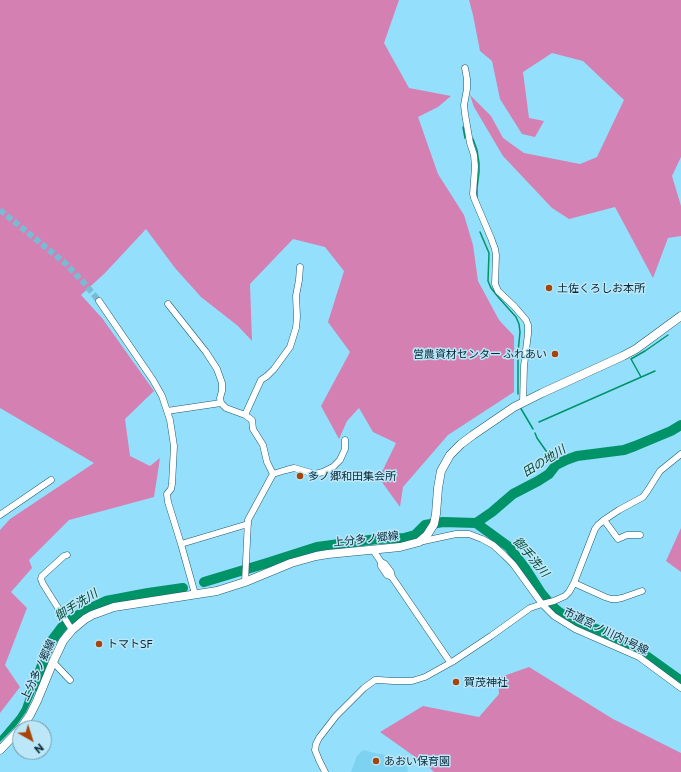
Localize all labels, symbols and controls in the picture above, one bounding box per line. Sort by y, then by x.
place label: 土佐くろしお本所 [557,281,645,295]
marker: 土佐くろしお本所 [544,283,554,293]
place label: 営農資材センター ふれあい [413,347,547,361]
marker: 営農資材センター ふれあい [550,349,560,359]
water label: 田の地川 [520,442,568,480]
place label: 多ノ郷和田集会所 [308,469,396,483]
marker: 多ノ郷和田集会所 [295,471,305,481]
street label: 上分多ノ郷線 [332,529,400,549]
water label: 御手洗川 [510,534,552,580]
water label: 御手洗川 [52,586,100,624]
street label: 市道宮ノ川内1号線 [561,605,651,657]
street label: 上分多ノ郷線 [18,637,58,703]
place label: トマトSF [107,637,153,651]
marker: トマトSF [94,639,104,649]
place label: 賀茂神社 [464,675,508,689]
marker: 賀茂神社 [451,677,461,687]
north arrow [12,720,52,760]
text: N [32,741,47,757]
place label: あおい保育園 [384,754,450,768]
marker: あおい保育園 [371,756,381,766]

